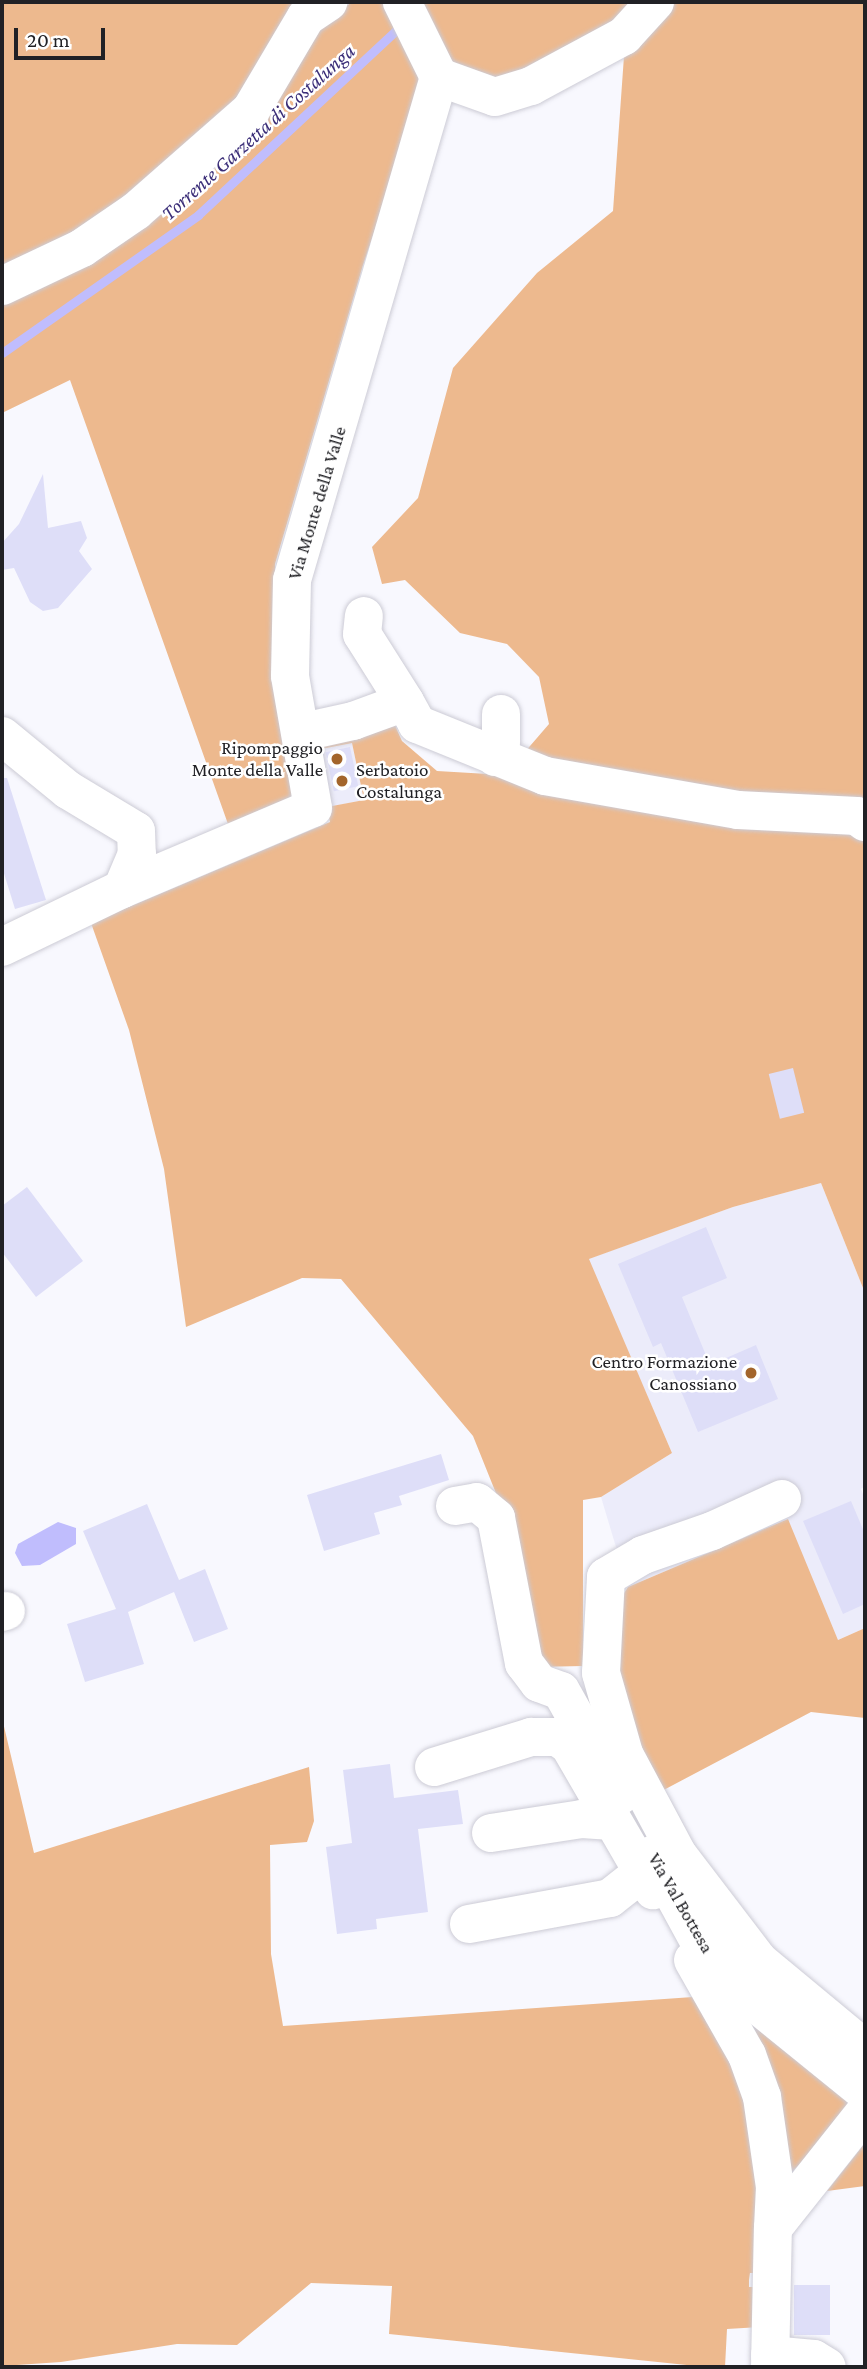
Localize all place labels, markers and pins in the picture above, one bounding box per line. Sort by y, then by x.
place label: Ripompaggio Monte della Valle [192,737,323,781]
marker: Ripompaggio Monte della Valle [329,751,345,767]
place label: Serbatoio Costalunga [356,759,442,803]
marker: Serbatoio Costalunga [334,773,350,789]
place label: Centro Formazione Canossiano [592,1351,737,1395]
marker: Centro Formazione Canossiano [743,1365,759,1381]

